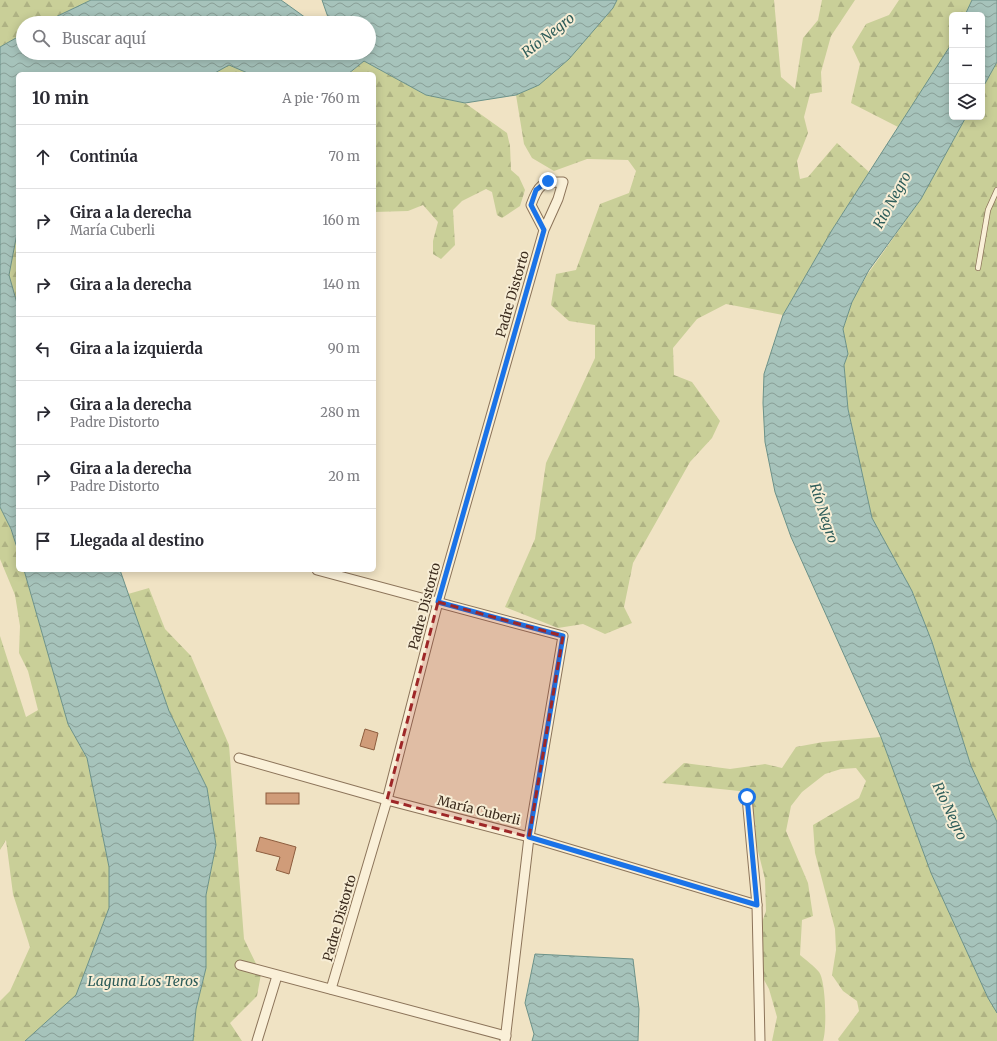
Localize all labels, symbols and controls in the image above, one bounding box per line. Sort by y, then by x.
water label: Río Negro [518,9,578,61]
map controls [949,12,985,120]
button: + [949,12,985,48]
search box [16,16,376,60]
icon: search [30,27,52,49]
text: Buscar aquí [62,29,146,48]
button: − [949,48,985,84]
button: layers [949,84,985,120]
text: 10 min [32,87,89,109]
text: A pie · 760 m [282,90,360,107]
icon: ahead [32,146,54,168]
text: Continúa [70,147,138,166]
text: 70 m [329,148,360,165]
water label: Río Negro [869,168,915,232]
route end [539,172,557,190]
text: Gira a la derecha [70,203,192,222]
icon: right [32,210,54,232]
text: 160 m [322,212,360,229]
text: María Cuberli [70,222,155,239]
street label: Padre Distorto [492,248,533,339]
icon: right [32,274,54,296]
text: Gira a la derecha [70,275,192,294]
text: 140 m [323,276,360,293]
icon: left [32,338,54,360]
text: Gira a la izquierda [70,339,203,358]
text: 90 m [328,340,360,357]
text: Gira a la derecha [70,395,192,414]
icon: right [32,402,54,424]
text: 280 m [320,404,360,421]
text: Padre Distorto [70,414,159,431]
text: Gira a la derecha [70,459,192,478]
icon: right [32,466,54,488]
text: 20 m [328,468,360,485]
text: Padre Distorto [70,478,159,495]
water label: Río Negro [806,481,842,545]
icon: arrive [32,530,54,552]
text: Llegada al destino [70,531,204,550]
street label: Padre Distorto [405,560,444,652]
water label: Río Negro [929,779,971,843]
route start [738,788,756,806]
street label: María Cuberli [436,792,522,829]
street label: Padre Distorto [319,872,360,963]
water label: Laguna Los Teros [87,972,199,990]

